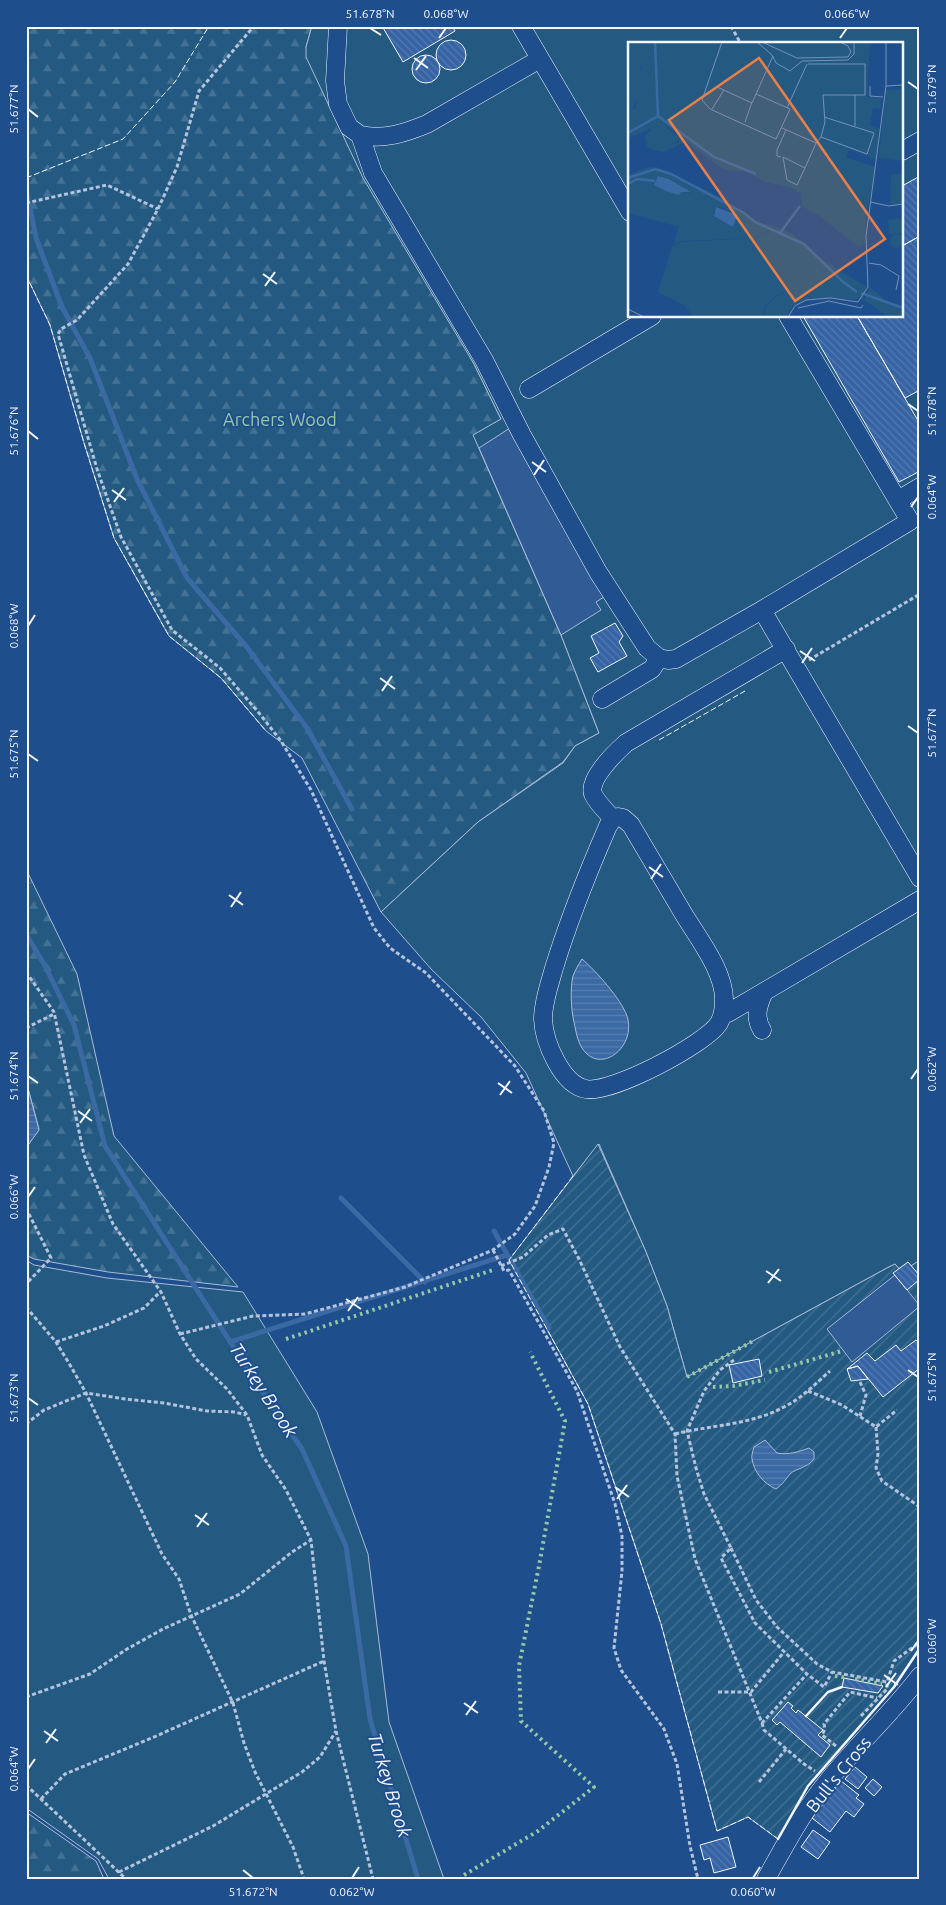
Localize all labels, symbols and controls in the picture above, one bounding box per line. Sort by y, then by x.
text: 51.678°N [345,7,395,20]
text: 0.068°W [424,7,469,20]
text: 0.066°W [825,7,870,20]
inset map [628,42,904,318]
text: 51.679°N [925,64,938,114]
text: 51.677°N [7,84,20,134]
text: 51.678°N [925,386,938,436]
text: 51.676°N [7,406,20,456]
park label: Archers Wood [223,409,337,429]
text: 0.064°W [925,475,938,520]
text: 0.068°W [7,604,20,649]
text: 51.677°N [925,708,938,758]
text: 51.675°N [7,729,20,779]
text: 0.062°W [925,1047,938,1092]
text: 51.674°N [7,1051,20,1101]
text: 0.066°W [7,1175,20,1220]
water label: Turkey Brook [225,1339,303,1442]
text: 51.675°N [925,1352,938,1402]
text: 51.673°N [7,1373,20,1423]
text: 0.060°W [925,1619,938,1664]
water label: Turkey Brook [364,1730,416,1840]
street label: Bull's Cross [801,1732,875,1816]
text: 0.064°W [7,1747,20,1792]
text: 51.672°N [228,1885,278,1898]
text: 0.062°W [330,1885,375,1898]
text: 0.060°W [731,1885,776,1898]

